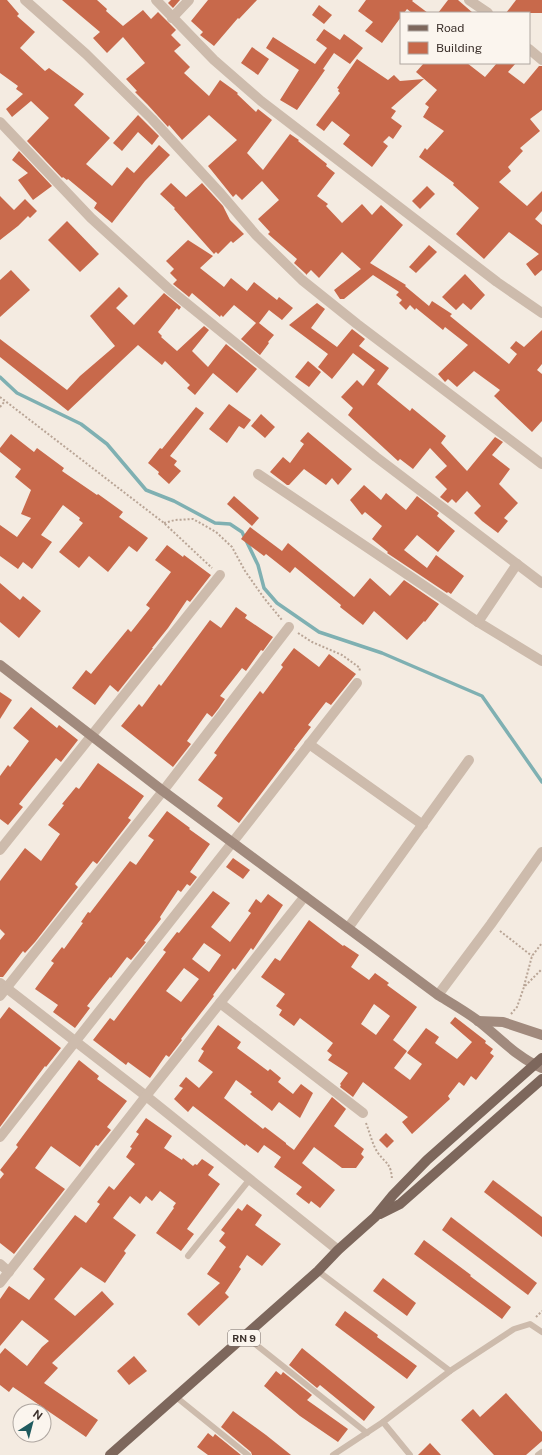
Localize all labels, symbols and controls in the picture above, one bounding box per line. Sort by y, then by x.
legend [400,12,530,64]
text: Road [436,21,464,35]
text: Building [436,41,482,55]
road number: RN 9 [228,1330,260,1346]
north arrow [12,1403,52,1443]
text: N [31,1408,45,1422]

